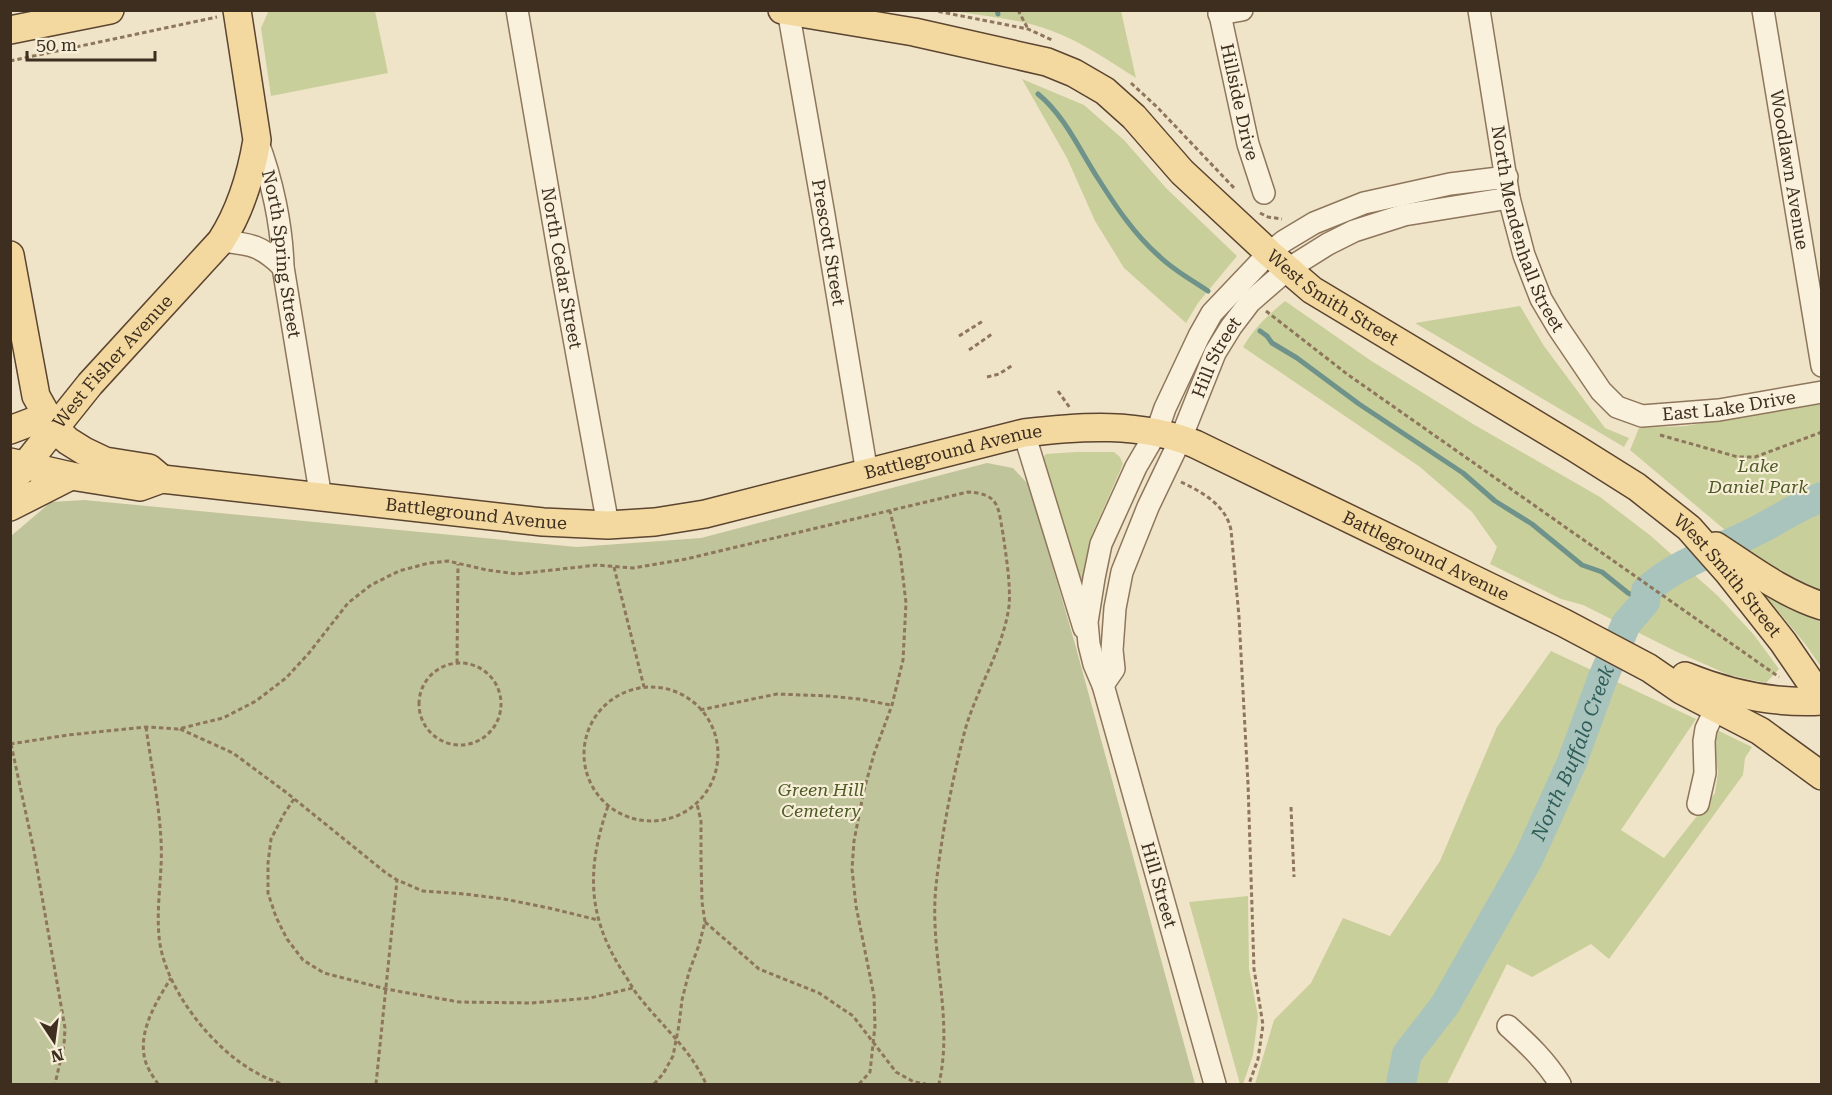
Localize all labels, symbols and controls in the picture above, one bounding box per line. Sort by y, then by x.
scale bar [27,24,154,62]
text: 50 m [36,34,77,55]
street label: Hillside Drive [1217,41,1264,163]
street label: Woodlawn Avenue [1766,88,1814,251]
street label: North Mendenhall Street [1488,124,1569,336]
street label: North Spring Street [258,167,306,340]
street label: Prescott Street [808,177,850,308]
street label: North Cedar Street [538,186,587,351]
street label: West Smith Street [1263,245,1403,350]
street label: West Fisher Avenue [48,290,177,432]
street label: Hill Street [1187,312,1245,401]
street label: East Lake Drive [1661,386,1797,424]
street label: Battleground Avenue [862,420,1043,483]
park label: Lake Daniel Park [1707,455,1808,497]
street label: Battleground Avenue [384,493,568,533]
street label: Battleground Avenue [1339,506,1513,605]
street label: West Smith Street [1670,509,1786,641]
water label: North Buffalo Creek [1526,661,1619,845]
park label: Green Hill Cemetery [778,779,864,821]
street label: Hill Street [1137,840,1182,930]
north arrow [24,1011,84,1071]
text: N [49,1044,65,1066]

